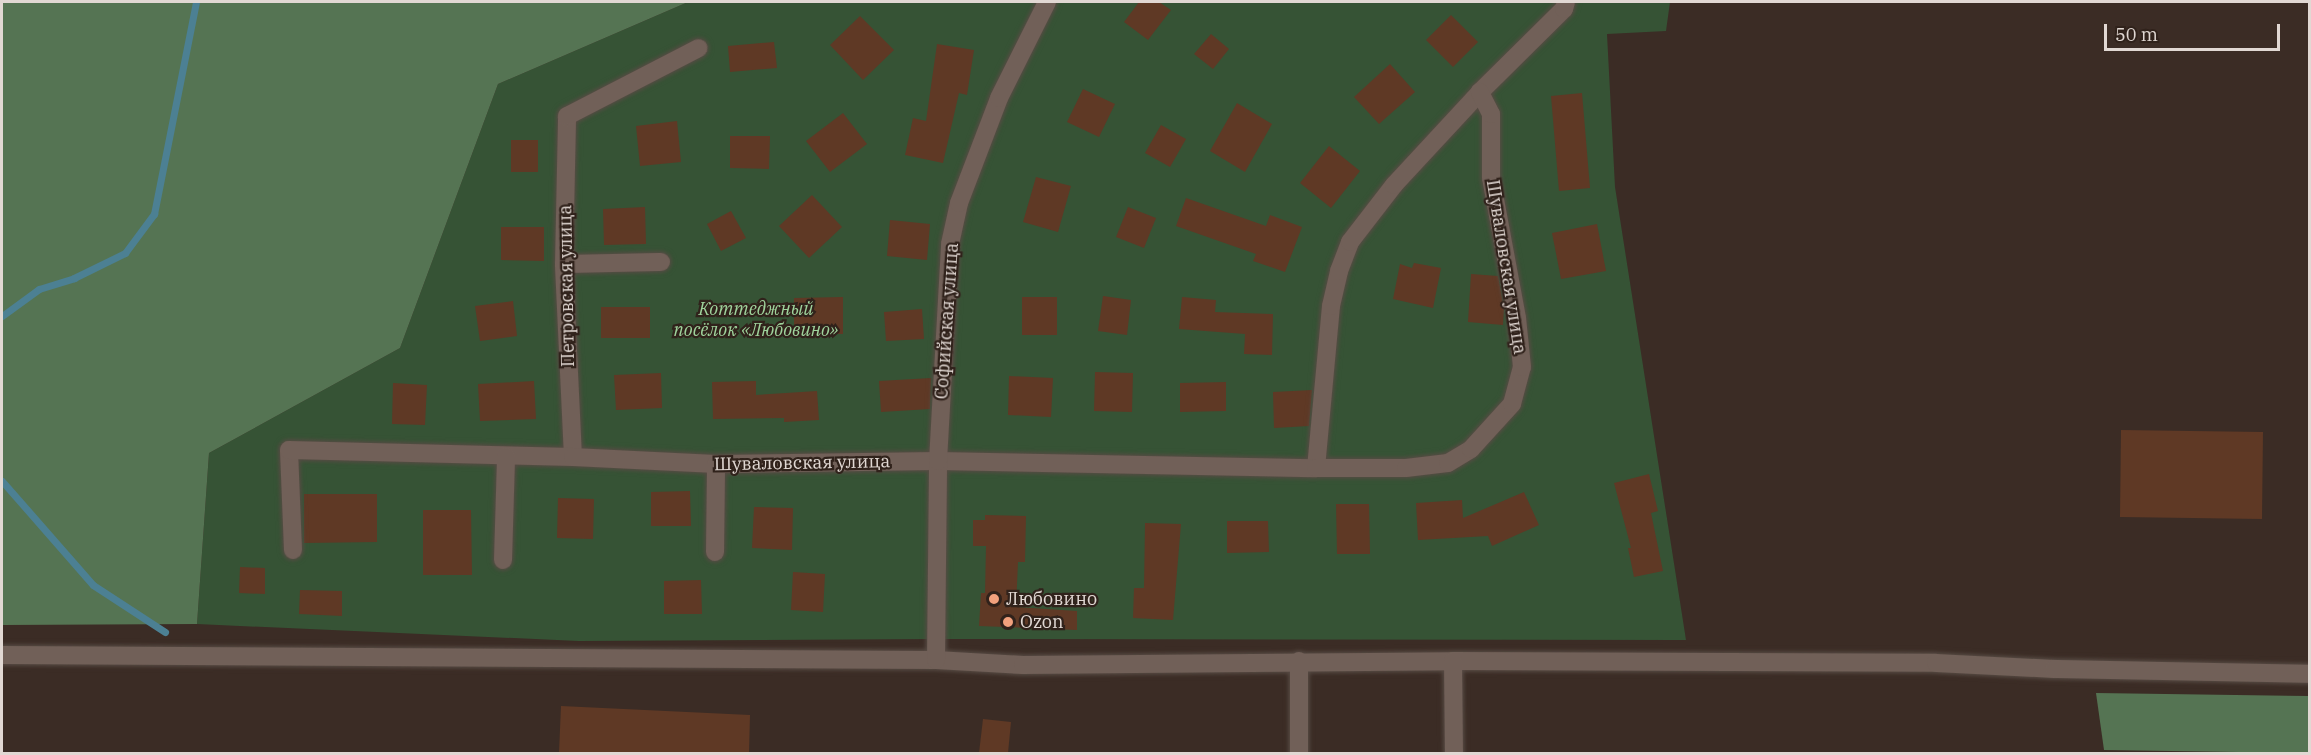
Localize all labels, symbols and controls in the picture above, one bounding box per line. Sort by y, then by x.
scale bar [2107,12,2282,50]
text: 50 m [2115,23,2158,46]
street label: Шуваловская улица [1482,178,1530,356]
street label: Петровская улица [555,205,579,367]
street label: Софийская улица [931,242,963,400]
park label: Коттеджный посёлок «Любовино» [674,299,838,342]
street label: Шуваловская улица [714,451,890,475]
place label: Любовино [1006,588,1097,610]
marker: Любовино [987,592,1001,606]
place label: Ozon [1020,611,1064,633]
marker: Ozon [1001,615,1015,629]

